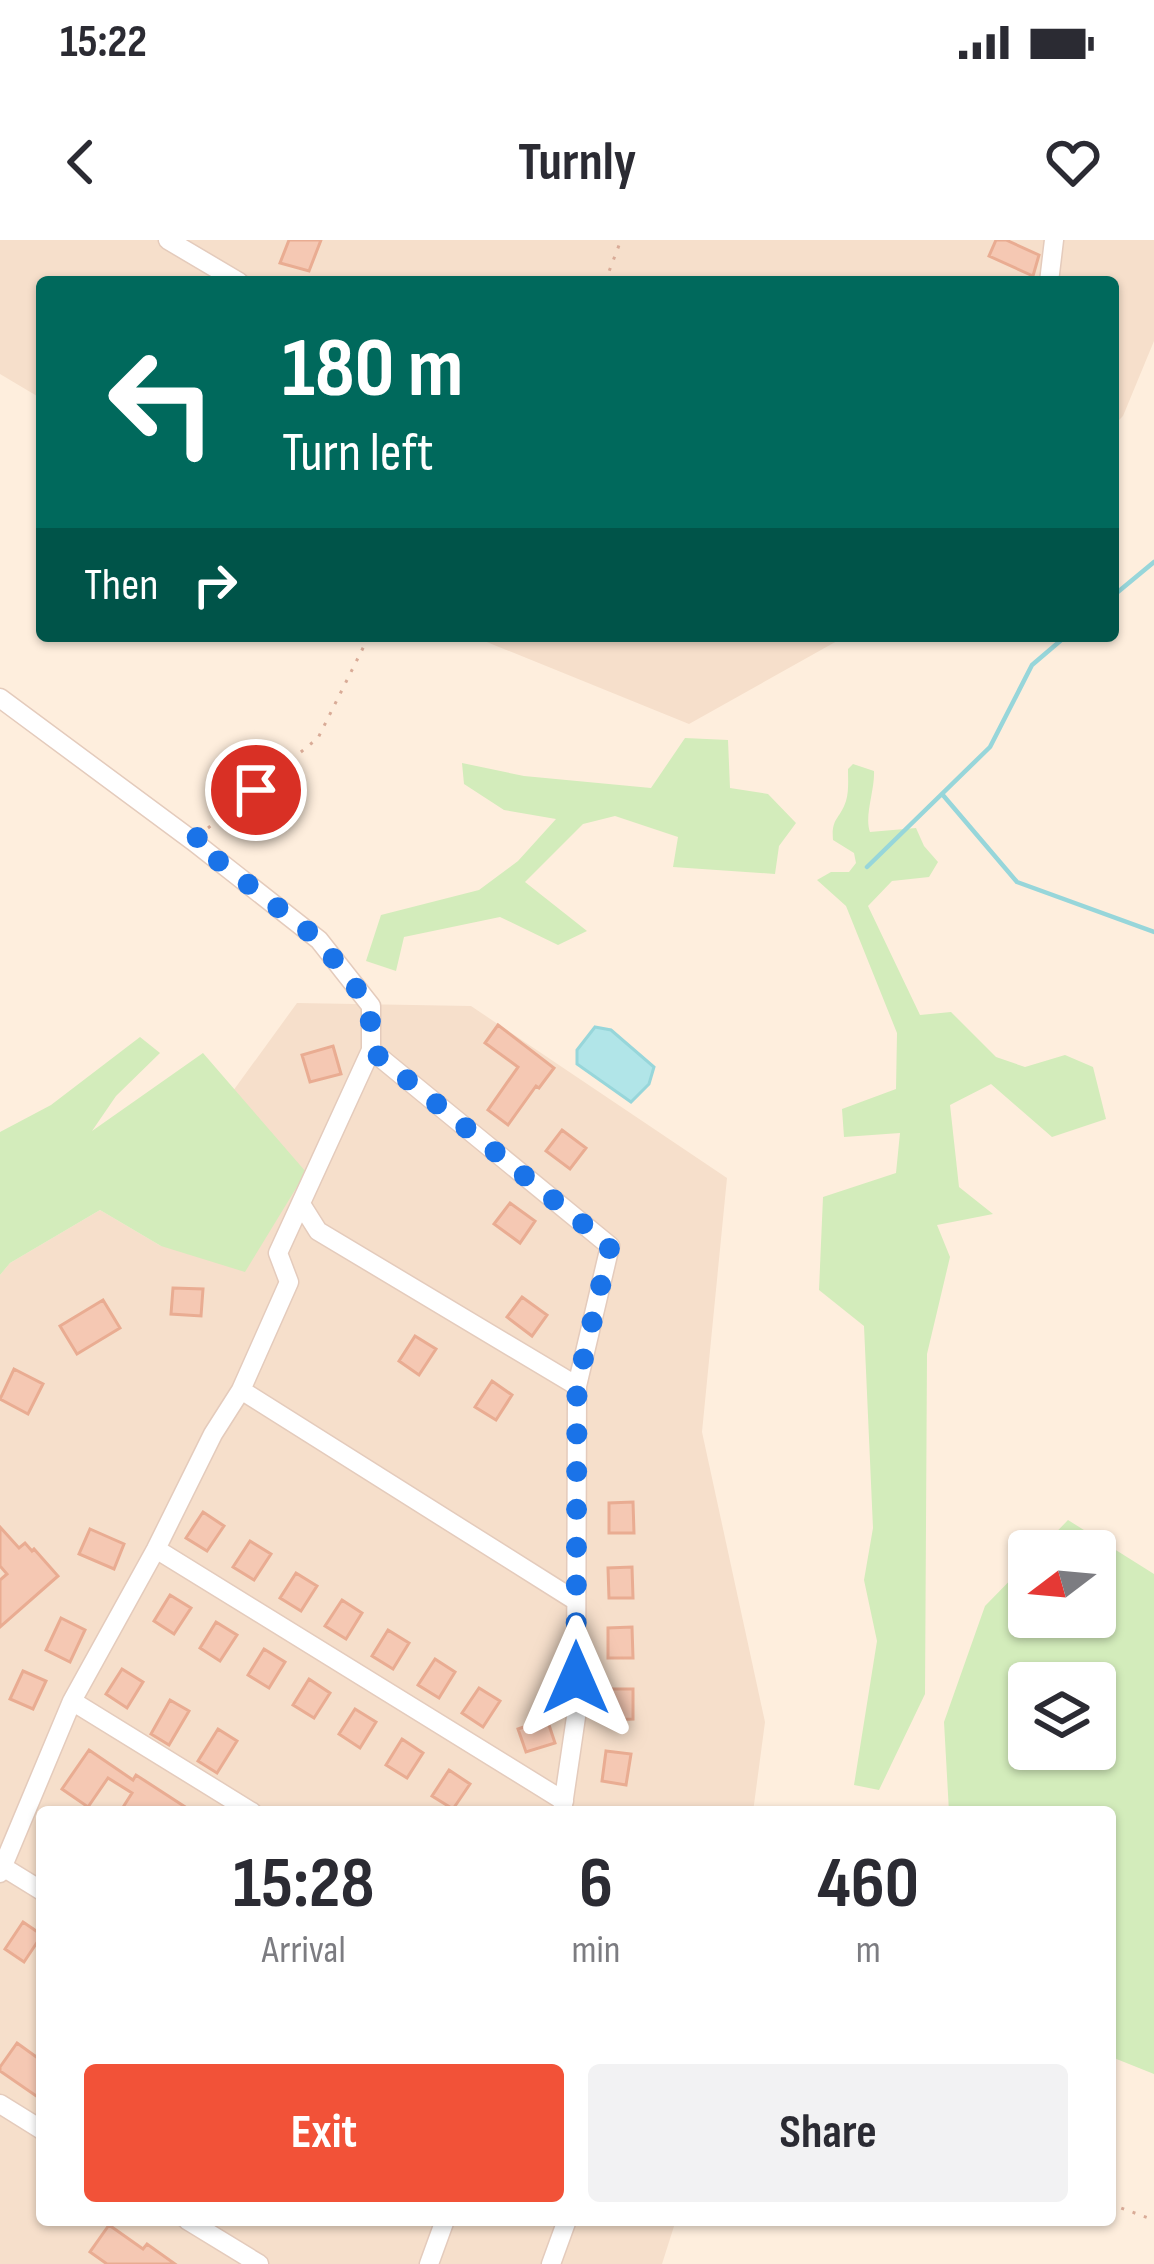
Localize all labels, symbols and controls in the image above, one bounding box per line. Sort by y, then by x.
text: 15:22 [60,15,147,70]
icon: back [48,129,114,195]
icon: heart [1040,129,1106,195]
text: Turnly [518,130,636,195]
text: 180 m [282,319,463,420]
icon: left [84,324,240,480]
text: Turn left [282,421,434,486]
icon: right [182,552,248,618]
text: Then [84,558,158,613]
pin [205,739,307,841]
icon: arrive [223,757,289,823]
north arrow [1008,1530,1116,1638]
map controls [1008,1530,1116,1770]
position arrow [513,1615,639,1741]
button: layers [1008,1662,1116,1770]
text: 15:28 [233,1841,375,1928]
text: 6 [579,1841,613,1928]
text: 460 [817,1841,919,1928]
text: Arrival [262,1927,346,1974]
text: min [571,1927,620,1974]
text: m [856,1927,881,1974]
button: Exit [84,2064,564,2202]
button: Share [588,2064,1068,2202]

